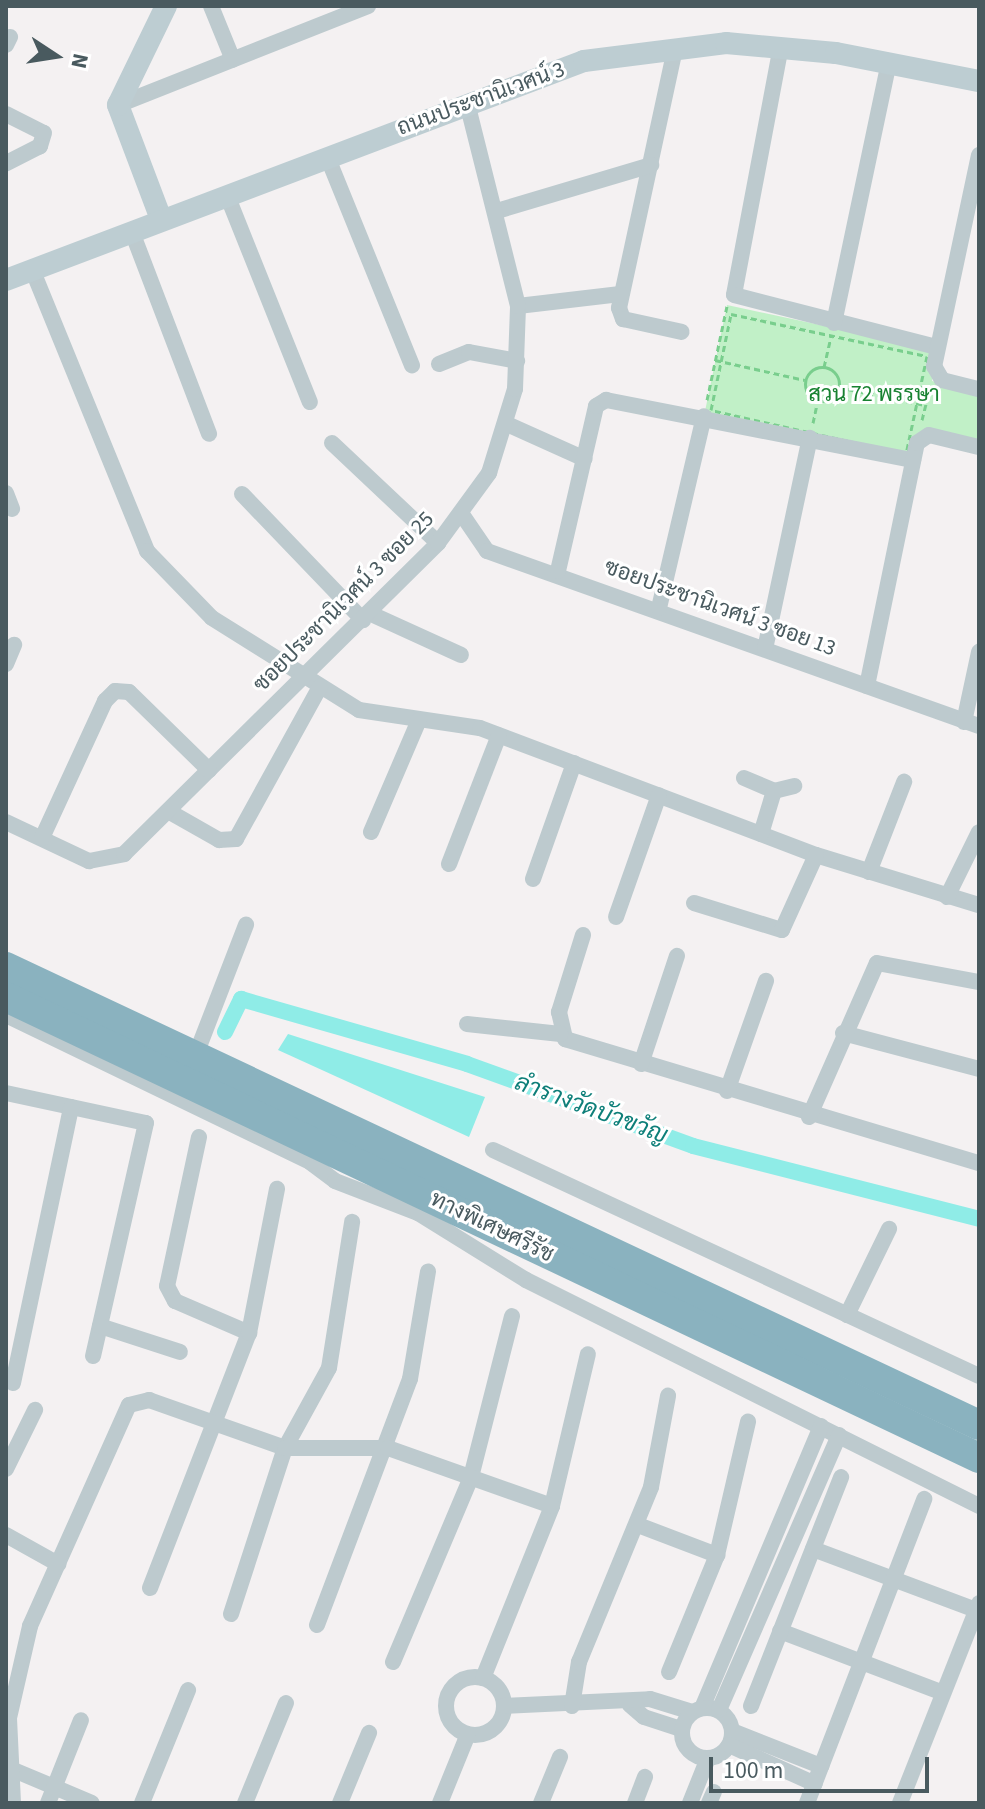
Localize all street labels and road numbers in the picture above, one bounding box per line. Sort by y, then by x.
street label: ถนนประชานิเวศน์ 3 [394,56,568,142]
street label: ซอยประชานิเวศน์ 3 ซอย 25 [248,506,440,698]
street label: ซอยประชานิเวศน์ 3 ซอย 13 [601,554,839,662]
street label: ทางพิเศษศรีรัช [426,1186,558,1268]

